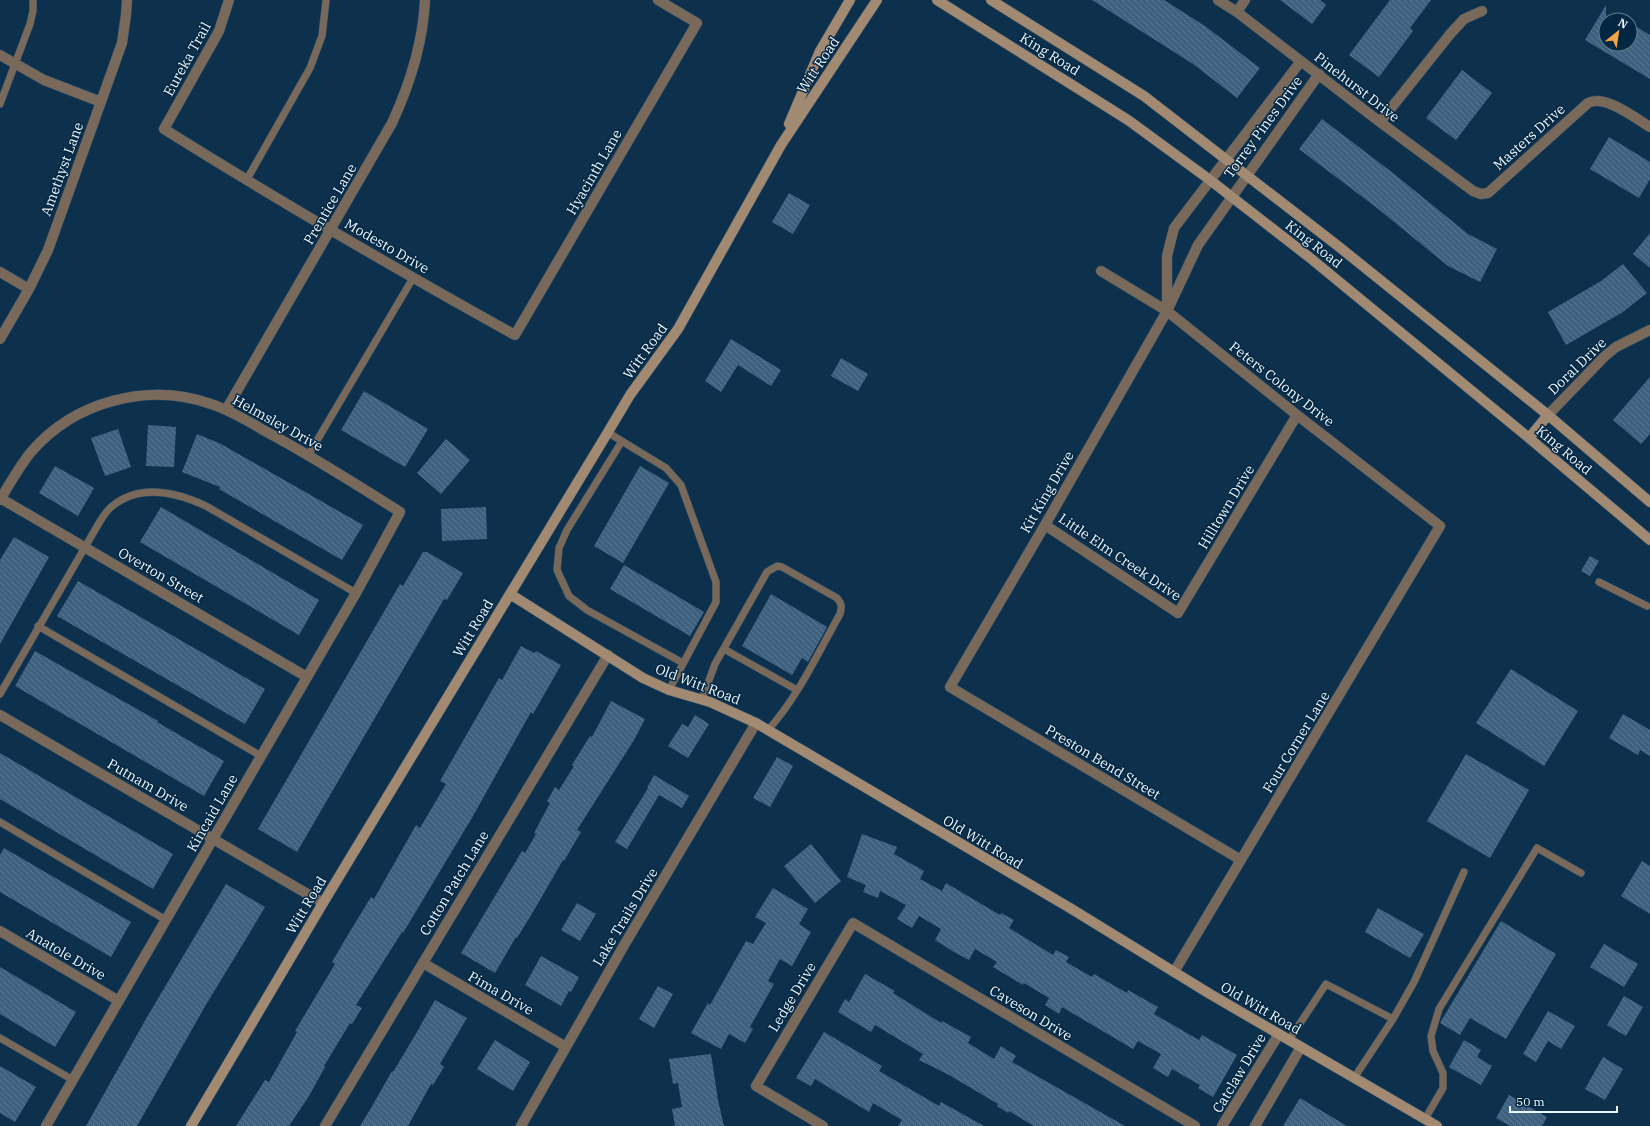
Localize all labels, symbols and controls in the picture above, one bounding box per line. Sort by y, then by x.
north arrow [1598,12,1638,52]
text: N [1616,15,1631,32]
street label: Eureka Trail [159,19,215,99]
street label: King Road [1017,28,1084,80]
street label: Witt Road [793,33,844,97]
street label: Pinehurst Drive [1311,48,1403,126]
street label: Torrey Pines Drive [1220,72,1306,182]
street label: Masters Drive [1489,100,1569,174]
street label: Amethyst Lane [37,120,87,218]
street label: Hyacinth Lane [562,126,626,218]
street label: Prentice Lane [299,160,361,248]
street label: Modesto Drive [342,215,432,277]
street label: King Road [1282,216,1347,272]
street label: Witt Road [619,319,671,382]
street label: Doral Drive [1544,334,1610,398]
street label: Peters Colony Drive [1226,337,1338,431]
street label: Helmsley Drive [230,391,326,455]
street label: King Road [1532,421,1596,479]
street label: Kit King Drive [1016,448,1078,536]
street label: Hilltown Drive [1194,462,1258,552]
street label: Little Elm Creek Drive [1055,509,1185,605]
street label: Overton Street [115,543,207,607]
street label: Witt Road [449,595,497,660]
street label: Old Witt Road [653,659,744,709]
street label: Four Corner Lane [1259,688,1333,796]
street label: Preston Bend Street [1042,721,1164,803]
street label: Putnam Drive [104,754,192,816]
street label: Kincaid Lane [183,771,241,855]
street label: Old Witt Road [940,811,1027,873]
street label: Cotton Patch Lane [416,827,492,939]
street label: Lake Trails Drive [589,865,661,969]
street label: Witt Road [282,872,330,937]
street label: Anatole Drive [23,924,109,984]
street label: Ledge Drive [764,959,820,1035]
street label: Pima Drive [465,967,537,1019]
street label: Old Witt Road [1217,978,1305,1039]
street label: Caveson Drive [986,981,1076,1045]
street label: Catclaw Drive [1208,1030,1270,1116]
scale bar [1510,1088,1617,1114]
text: 50 m [1516,1094,1545,1109]

